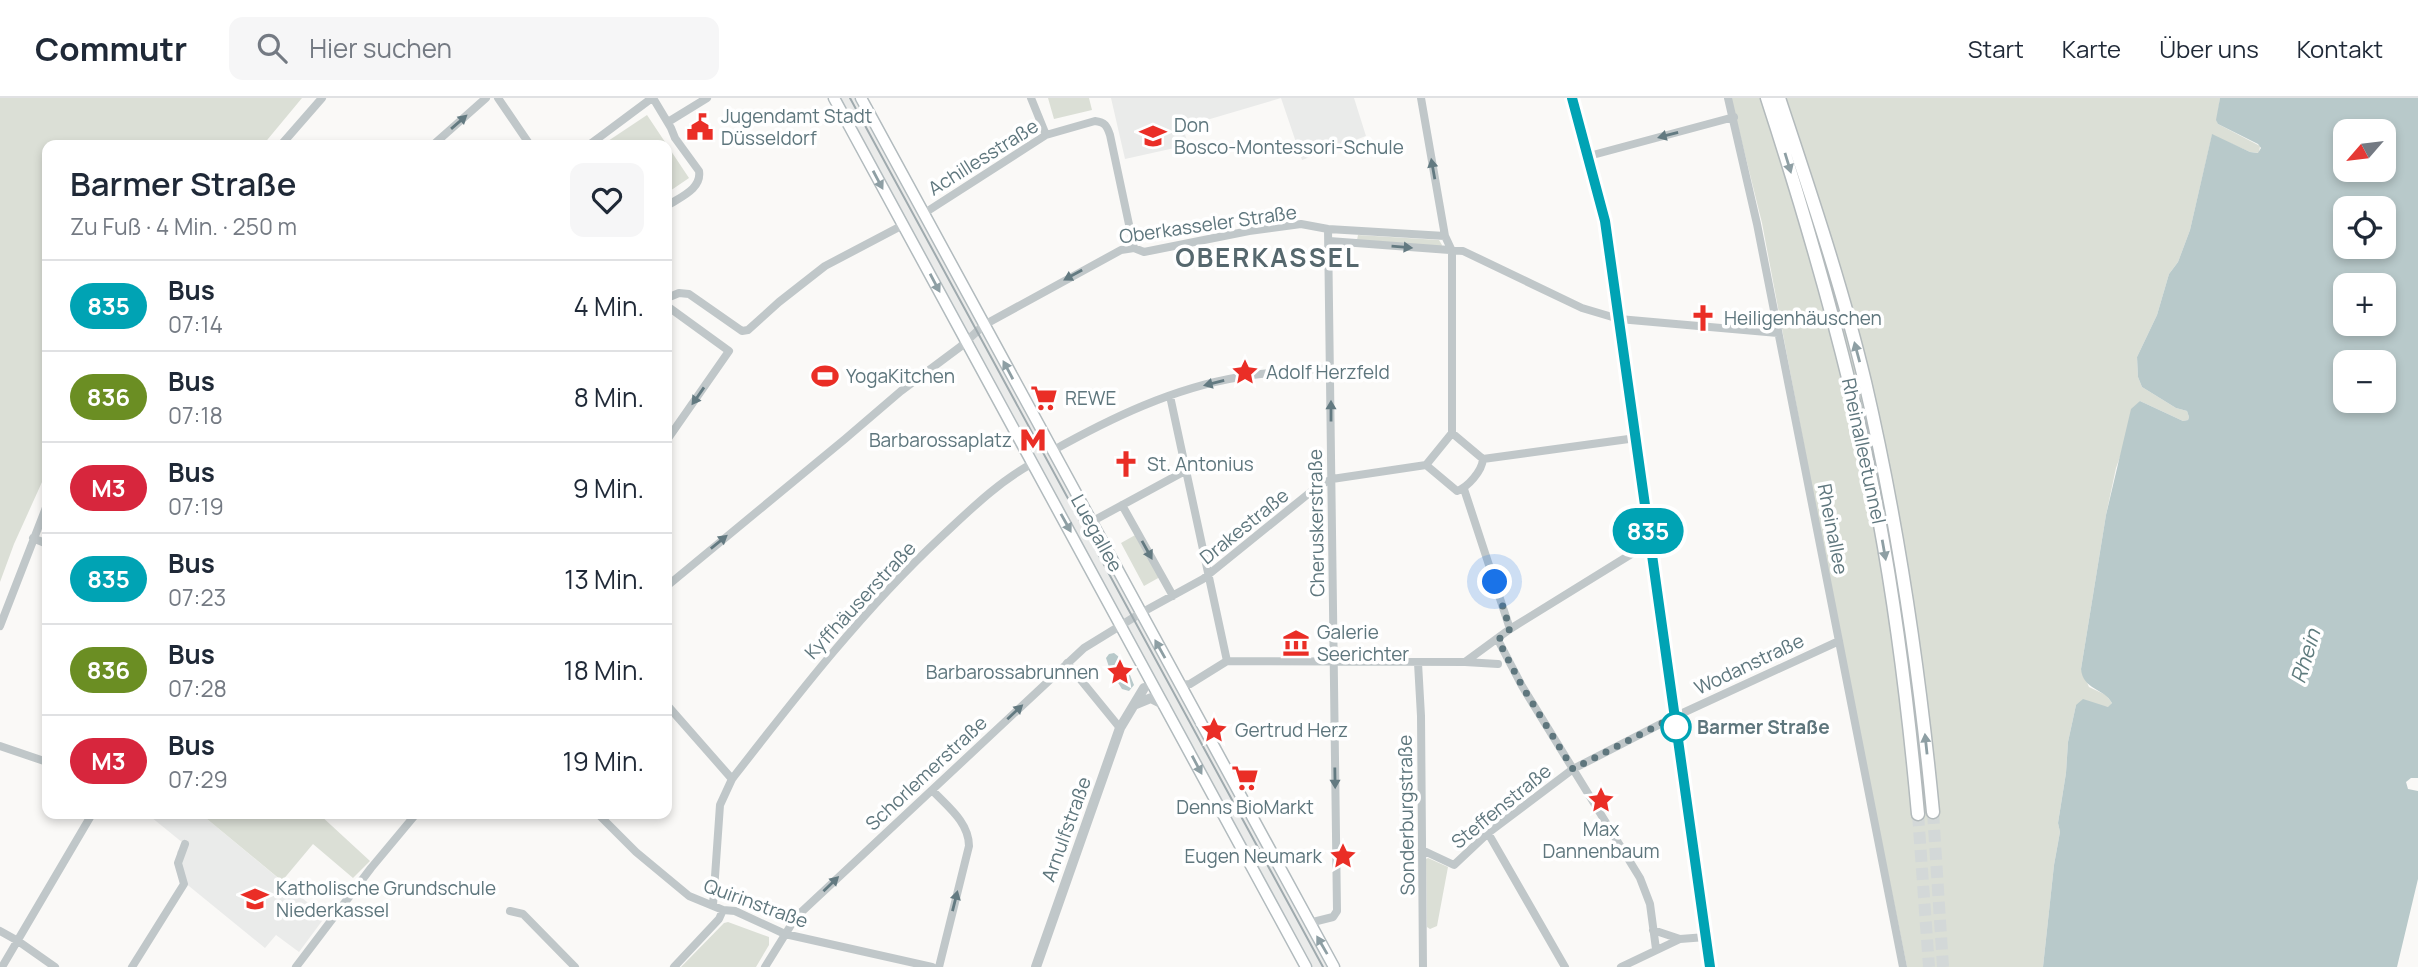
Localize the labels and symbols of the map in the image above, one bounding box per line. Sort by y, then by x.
place label: Jugendamt Stadt Düsseldorf [721,103,872,151]
public building icon: Jugendamt Stadt Düsseldorf [685,112,715,142]
place label: Don Bosco-Montessori-Schule [1174,112,1404,160]
street label: Achillesstraße [923,113,1043,201]
one-way arrow [450,114,468,130]
north arrow [2333,119,2396,182]
school or university icon: Don Bosco-Montessori-Schule [1138,121,1168,151]
one-way arrow [1657,130,1679,141]
one-way arrow [1783,153,1793,174]
one-way arrow [1427,157,1438,179]
one-way arrow [872,170,884,190]
street label: Oberkasseler Straße [1118,199,1298,249]
district label: OBERKASSEL [1175,239,1361,275]
one-way arrow [1391,242,1413,253]
one-way arrow [1063,270,1083,281]
one-way arrow [929,273,941,293]
church icon: Heiligenhäuschen [1688,303,1718,333]
place label: Heiligenhäuschen [1724,305,1882,331]
one-way arrow [1851,340,1862,362]
place icon: Adolf Herzfeld [1230,357,1260,387]
place label: Adolf Herzfeld [1266,359,1390,385]
one-way arrow [1002,360,1014,380]
sports icon: YogaKitchen [810,361,840,391]
place label: YogaKitchen [846,363,955,389]
street label: Rheinalleetunnel [1836,376,1892,526]
one-way arrow [1203,378,1225,389]
supermarket icon: REWE [1029,383,1059,413]
place label: REWE [1065,385,1116,411]
one-way arrow [691,387,705,405]
one-way arrow [1325,400,1337,422]
metro station icon: Barbarossaplatz [1018,425,1048,455]
place label: Barbarossaplatz [869,427,1012,453]
church icon: St. Antonius [1111,449,1141,479]
street label: Cheruskerstraße [1302,449,1330,597]
place label: St. Antonius [1147,451,1254,477]
street label: Rheinallee [1811,481,1855,577]
street label: Drakestraße [1194,482,1294,570]
street label: Luegallee [1065,490,1129,576]
line badge: 835 [1608,508,1688,554]
one-way arrow [1060,514,1072,533]
one-way arrow [711,535,728,550]
street label: Kyffhäuserstraße [799,535,921,665]
one-way arrow [1879,539,1890,561]
one-way arrow [1141,540,1153,560]
your location [1477,564,1512,599]
place label: Galerie Seerichter [1317,619,1409,667]
water label: Rhein [2284,624,2327,687]
street label: Wodanstraße [1690,627,1808,701]
museum icon: Galerie Seerichter [1281,628,1311,658]
one-way arrow [1154,639,1166,659]
place icon: Barbarossabrunnen [1105,657,1135,687]
place label: Barbarossabrunnen [926,659,1099,685]
one-way arrow [1006,704,1023,720]
street label: Schorlemerstraße [860,710,992,836]
marker: Barmer Straße [1661,712,1691,742]
place label: Barmer Straße [1697,714,1830,740]
place icon: Gertrud Herz [1199,715,1229,745]
place label: Gertrud Herz [1235,717,1348,743]
one-way arrow [1921,733,1932,755]
street label: Sonderburgstraße [1392,734,1420,896]
one-way arrow [1192,755,1203,775]
street label: Steffenstraße [1446,758,1556,854]
supermarket icon: Denns BioMarkt [1230,763,1260,793]
one-way arrow [1329,767,1341,789]
street label: Arnulfstraße [1035,773,1097,885]
place icon: Max Dannenbaum [1586,785,1616,815]
place label: Denns BioMarkt [1176,794,1314,820]
place label: Max Dannenbaum [1542,816,1660,864]
place icon: Eugen Neumark [1328,841,1358,871]
place label: Eugen Neumark [1184,843,1323,869]
street label: Quirinstraße [700,872,812,934]
place label: Katholische Grundschule Niederkassel [276,875,496,923]
one-way arrow [822,876,839,892]
school or university icon: Katholische Grundschule Niederkassel [240,884,270,914]
one-way arrow [950,890,961,912]
one-way arrow [1316,935,1328,954]

